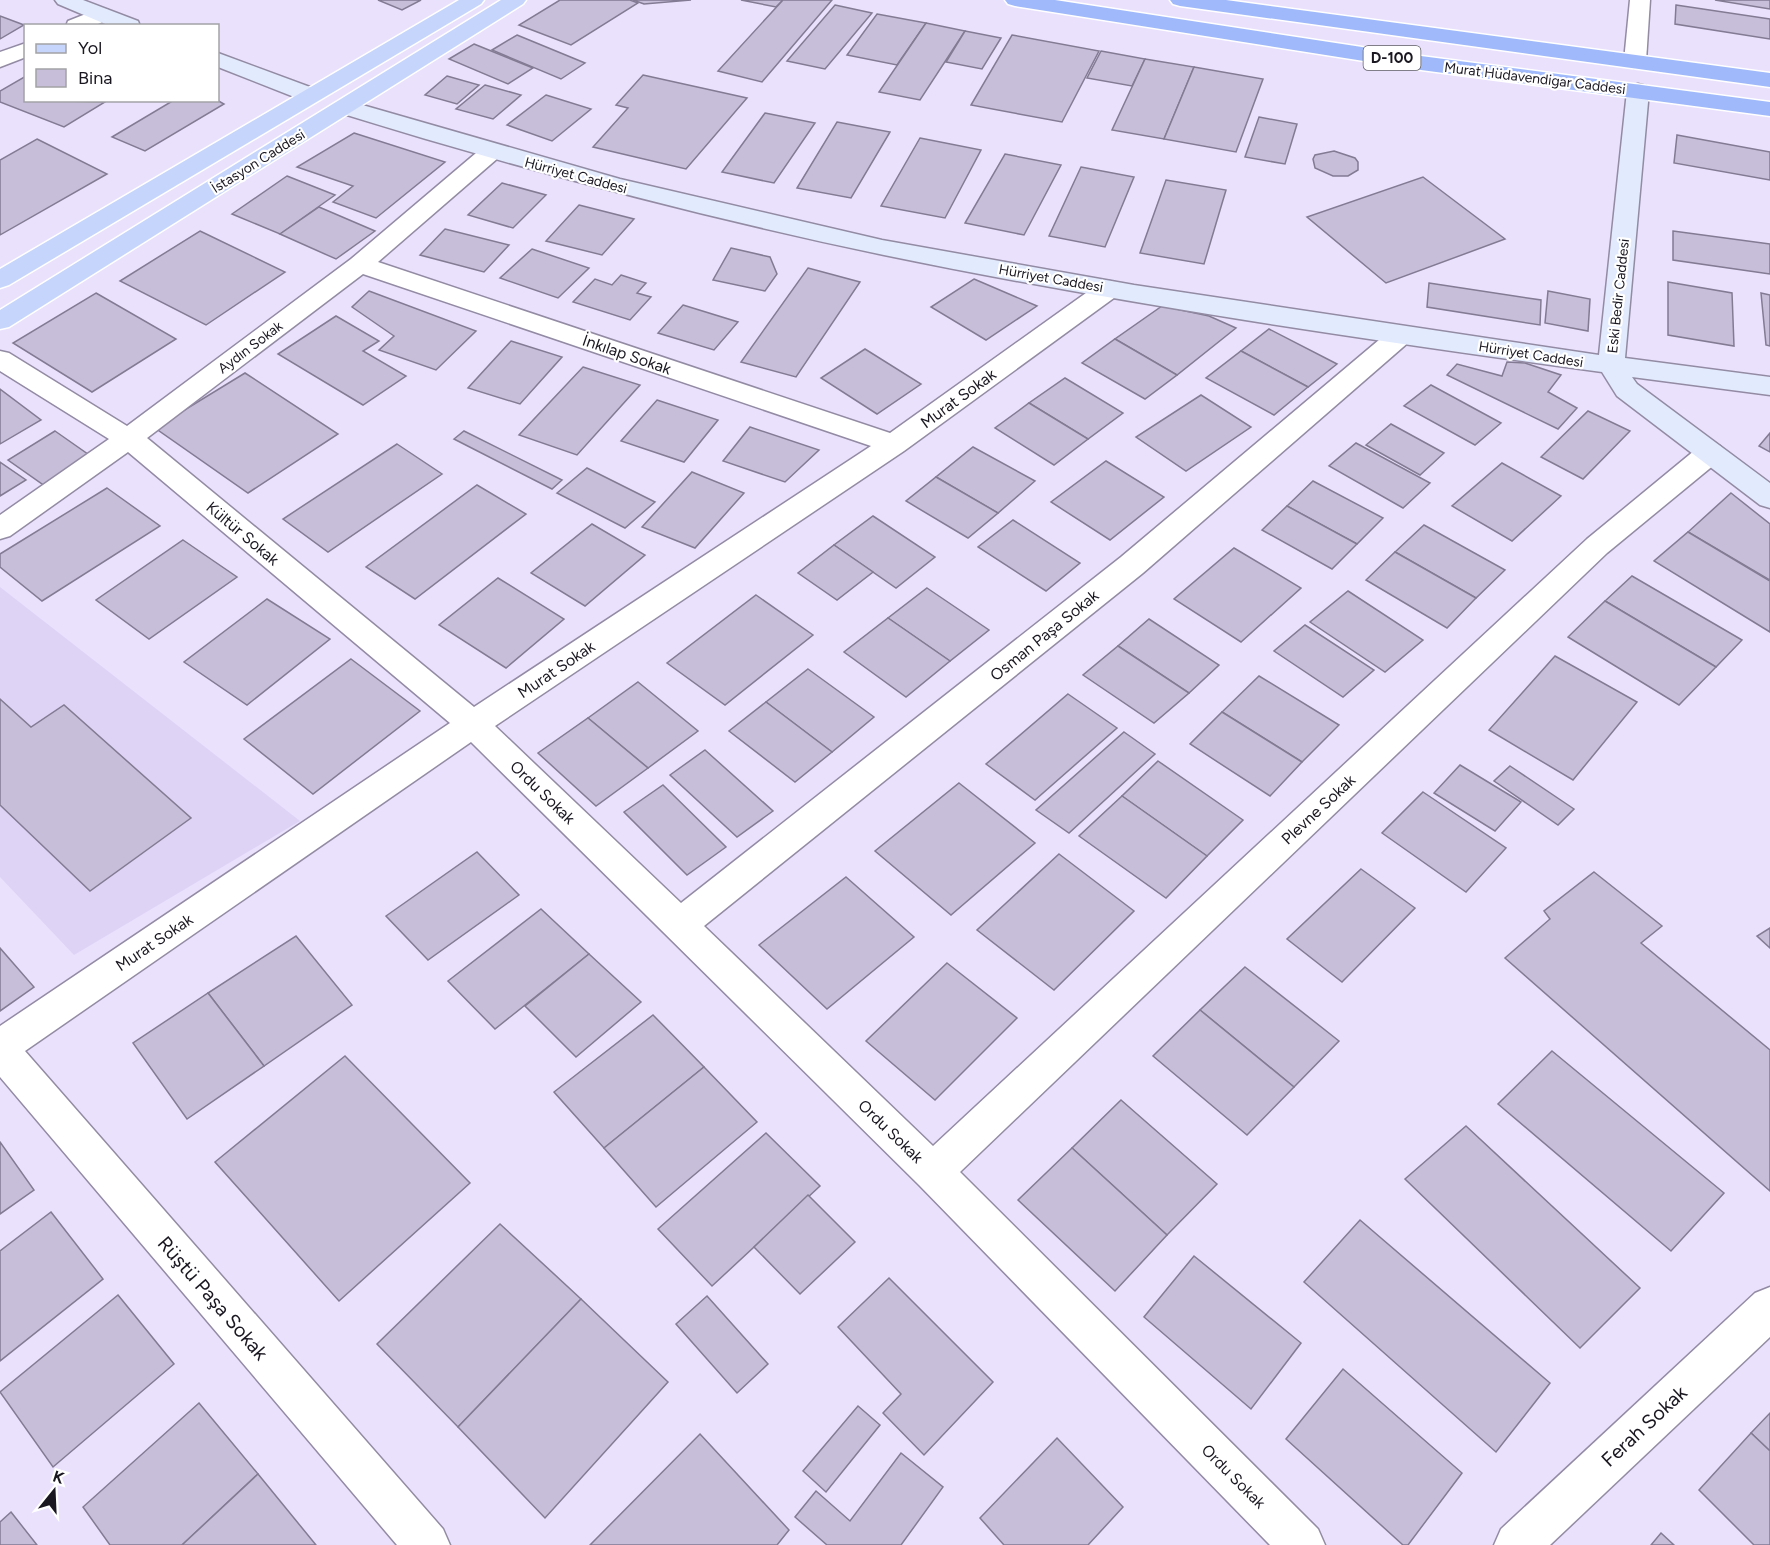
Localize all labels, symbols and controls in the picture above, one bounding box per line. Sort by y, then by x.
legend [24,24,219,102]
text: Yol [78,37,102,59]
road number: D-100 [1364,46,1420,70]
street label: Murat Hüdavendigar Caddesi [1443,59,1627,98]
text: Bina [78,67,112,89]
street label: İstasyon Caddesi [208,126,308,197]
street label: Hürriyet Caddesi [523,154,629,197]
street label: Eski Bedir Caddesi [1604,238,1633,354]
street label: Hürriyet Caddesi [997,261,1104,296]
street label: Aydın Sokak [215,317,286,377]
street label: İnkılap Sokak [580,330,674,379]
street label: Hürriyet Caddesi [1477,338,1584,371]
street label: Murat Sokak [917,365,1000,432]
street label: Kültür Sokak [202,497,283,569]
street label: Osman Paşa Sokak [986,586,1103,685]
street label: Murat Sokak [514,637,599,702]
street label: Ordu Sokak [506,757,579,828]
street label: Plevne Sokak [1278,770,1359,848]
street label: Murat Sokak [112,910,197,975]
street label: Ordu Sokak [854,1096,927,1167]
street label: Rüştü Paşa Sokak [153,1231,273,1365]
street label: Ferah Sokak [1596,1380,1692,1472]
street label: Ordu Sokak [1198,1440,1270,1512]
north arrow [24,1461,84,1521]
text: K [50,1467,67,1488]

